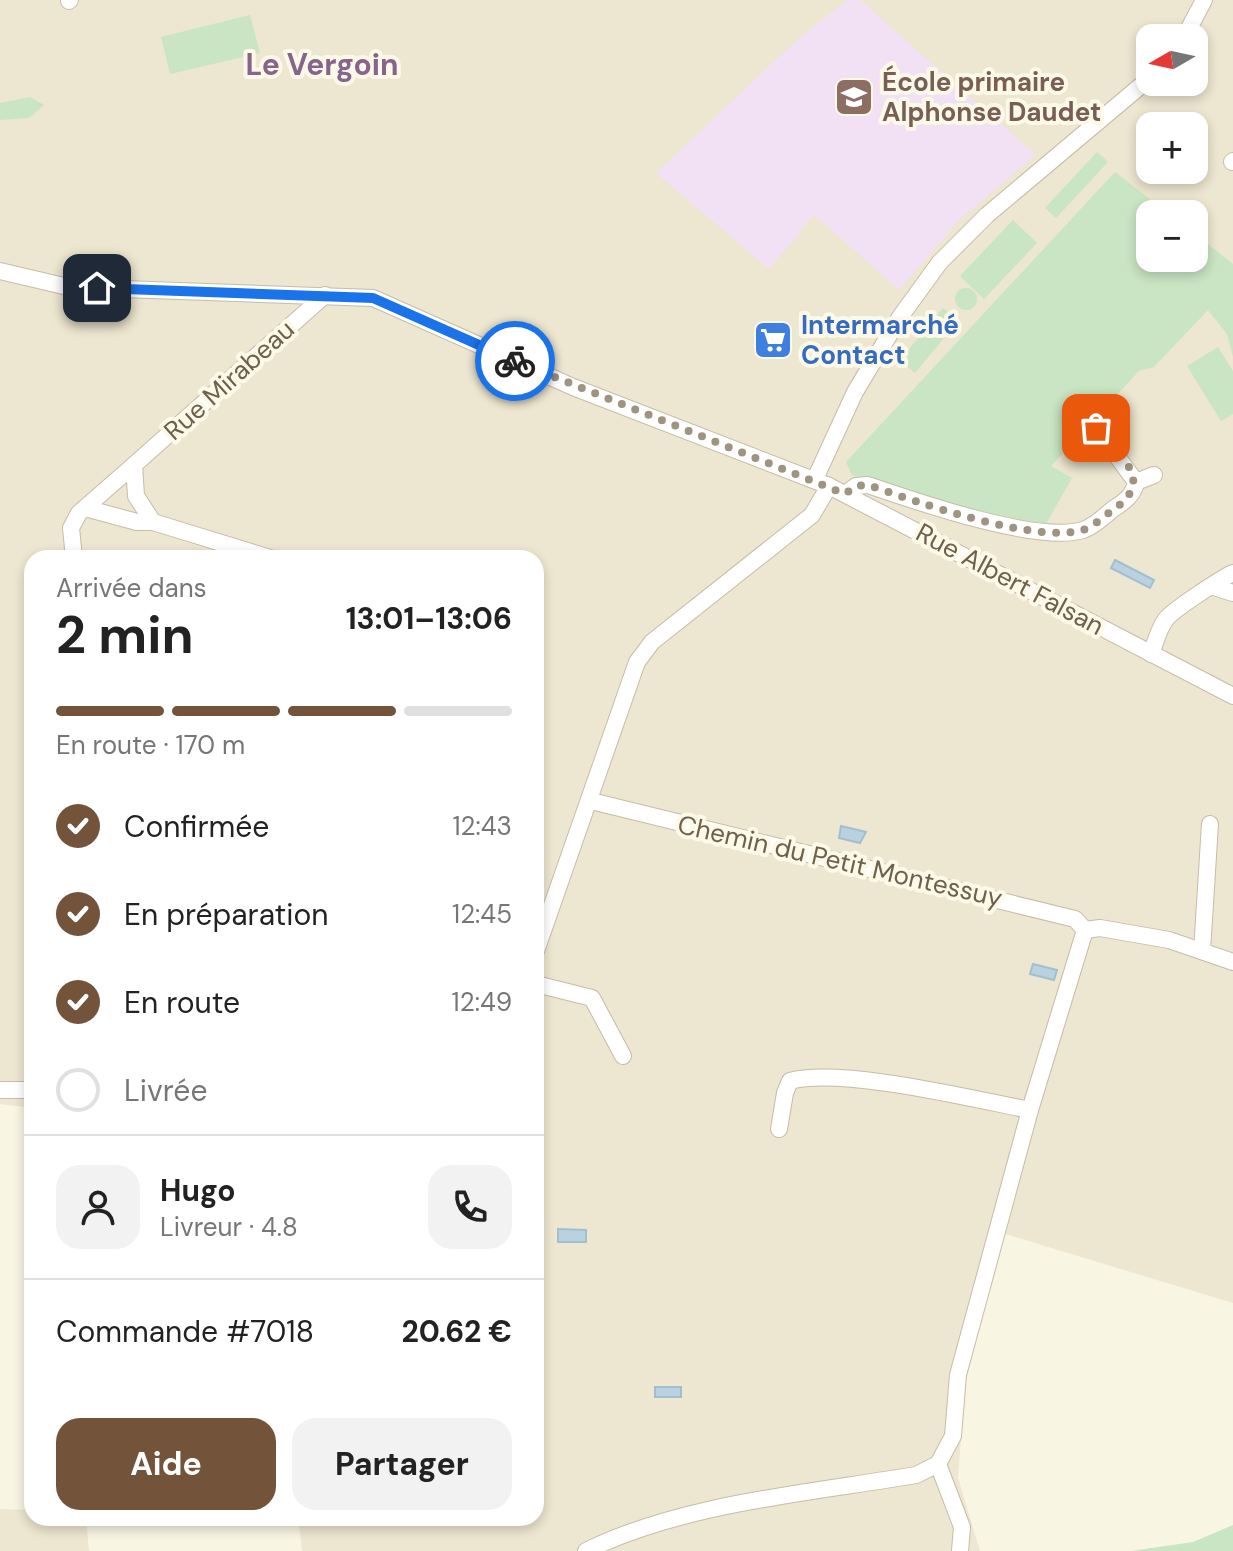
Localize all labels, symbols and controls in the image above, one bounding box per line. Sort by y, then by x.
north arrow [1136,24,1208,96]
map controls [1136,24,1208,272]
district label: Le Vergoin [246,45,398,84]
place label: École primaire Alphonse Daudet [882,65,1101,129]
school or university icon: École primaire Alphonse Daudet [833,76,875,118]
button: + [1136,112,1208,184]
button: − [1136,200,1208,272]
pin [63,254,131,322]
icon: home [75,266,119,310]
place label: Intermarché Contact [801,308,959,372]
street label: Rue Mirabeau [157,313,301,447]
supermarket icon: Intermarché Contact [752,319,794,361]
courier [475,321,555,401]
icon: bike [493,339,537,383]
pin [1062,394,1130,462]
icon: bag [1074,406,1118,450]
street label: Rue Albert Falsan [910,515,1110,643]
text: Arrivée dans [56,571,207,605]
text: 13:01–13:06 [346,599,512,638]
text: 2 min [56,601,194,669]
text: En route · 170 m [56,728,245,762]
icon: check [56,804,100,848]
text: Confirmée [124,807,269,846]
street label: Chemin du Petit Montessuy [674,807,1006,915]
text: 12:43 [453,809,512,843]
icon: check [56,892,100,936]
text: En préparation [124,895,329,934]
text: 12:45 [452,897,512,931]
icon: check [56,980,100,1024]
text: En route [124,983,240,1022]
text: 12:49 [452,985,512,1019]
text: Livrée [124,1071,207,1110]
button: person [56,1165,140,1249]
button: phone [428,1165,512,1249]
text: Hugo [160,1171,235,1210]
text: Livreur · 4.8 [160,1210,298,1244]
text: Commande #7018 [56,1312,314,1351]
text: 20.62 € [401,1312,512,1351]
button: Aide [56,1418,276,1510]
button: Partager [292,1418,512,1510]

